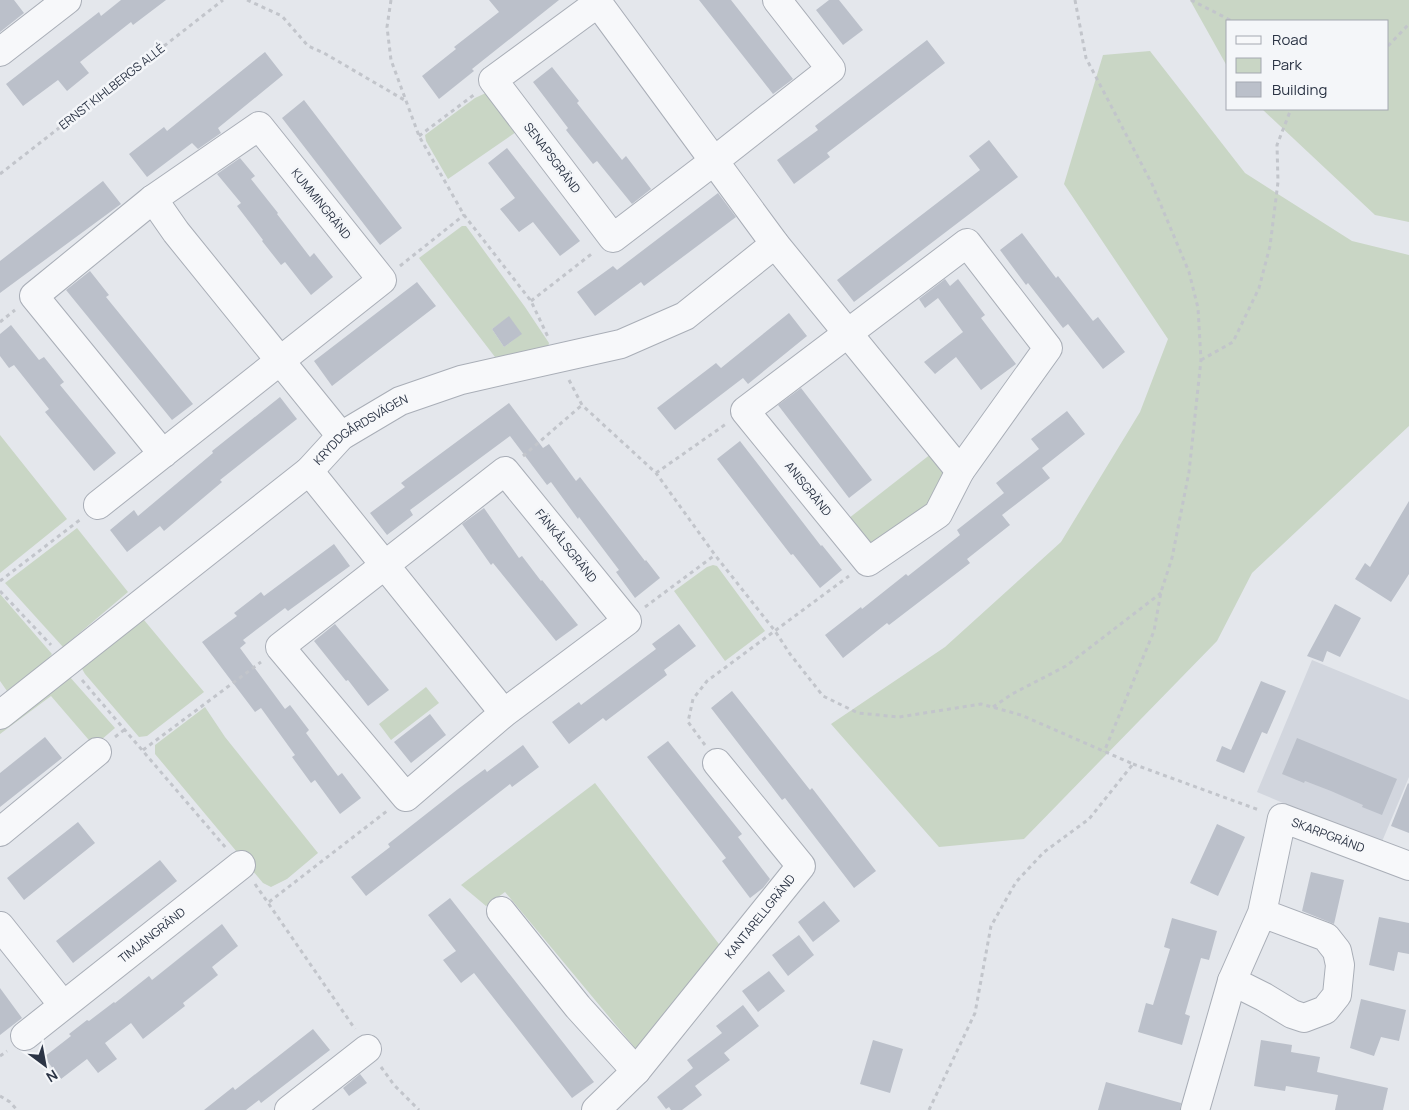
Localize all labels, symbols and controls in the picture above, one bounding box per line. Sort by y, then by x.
legend [1226,20,1389,110]
text: Road [1272,29,1308,50]
street label: ERNST KIHLBERGS ALLÉ [55,40,168,133]
text: Park [1272,54,1302,75]
text: Building [1272,79,1327,100]
street label: SENAPSGRÄND [520,119,585,197]
street label: KUMMINGRÄND [288,165,355,243]
street label: KRYDDGÅRDSVÄGEN [310,390,410,469]
street label: ANISGRÄND [781,458,836,520]
street label: FÄNKÅLSGRÄND [531,505,601,586]
street label: SKARPGRÄND [1289,813,1367,856]
street label: KANTARELLGRÄND [721,871,799,962]
street label: TIMJANGRÄND [115,903,189,967]
north arrow [20,1040,70,1090]
text: N [43,1066,61,1087]

